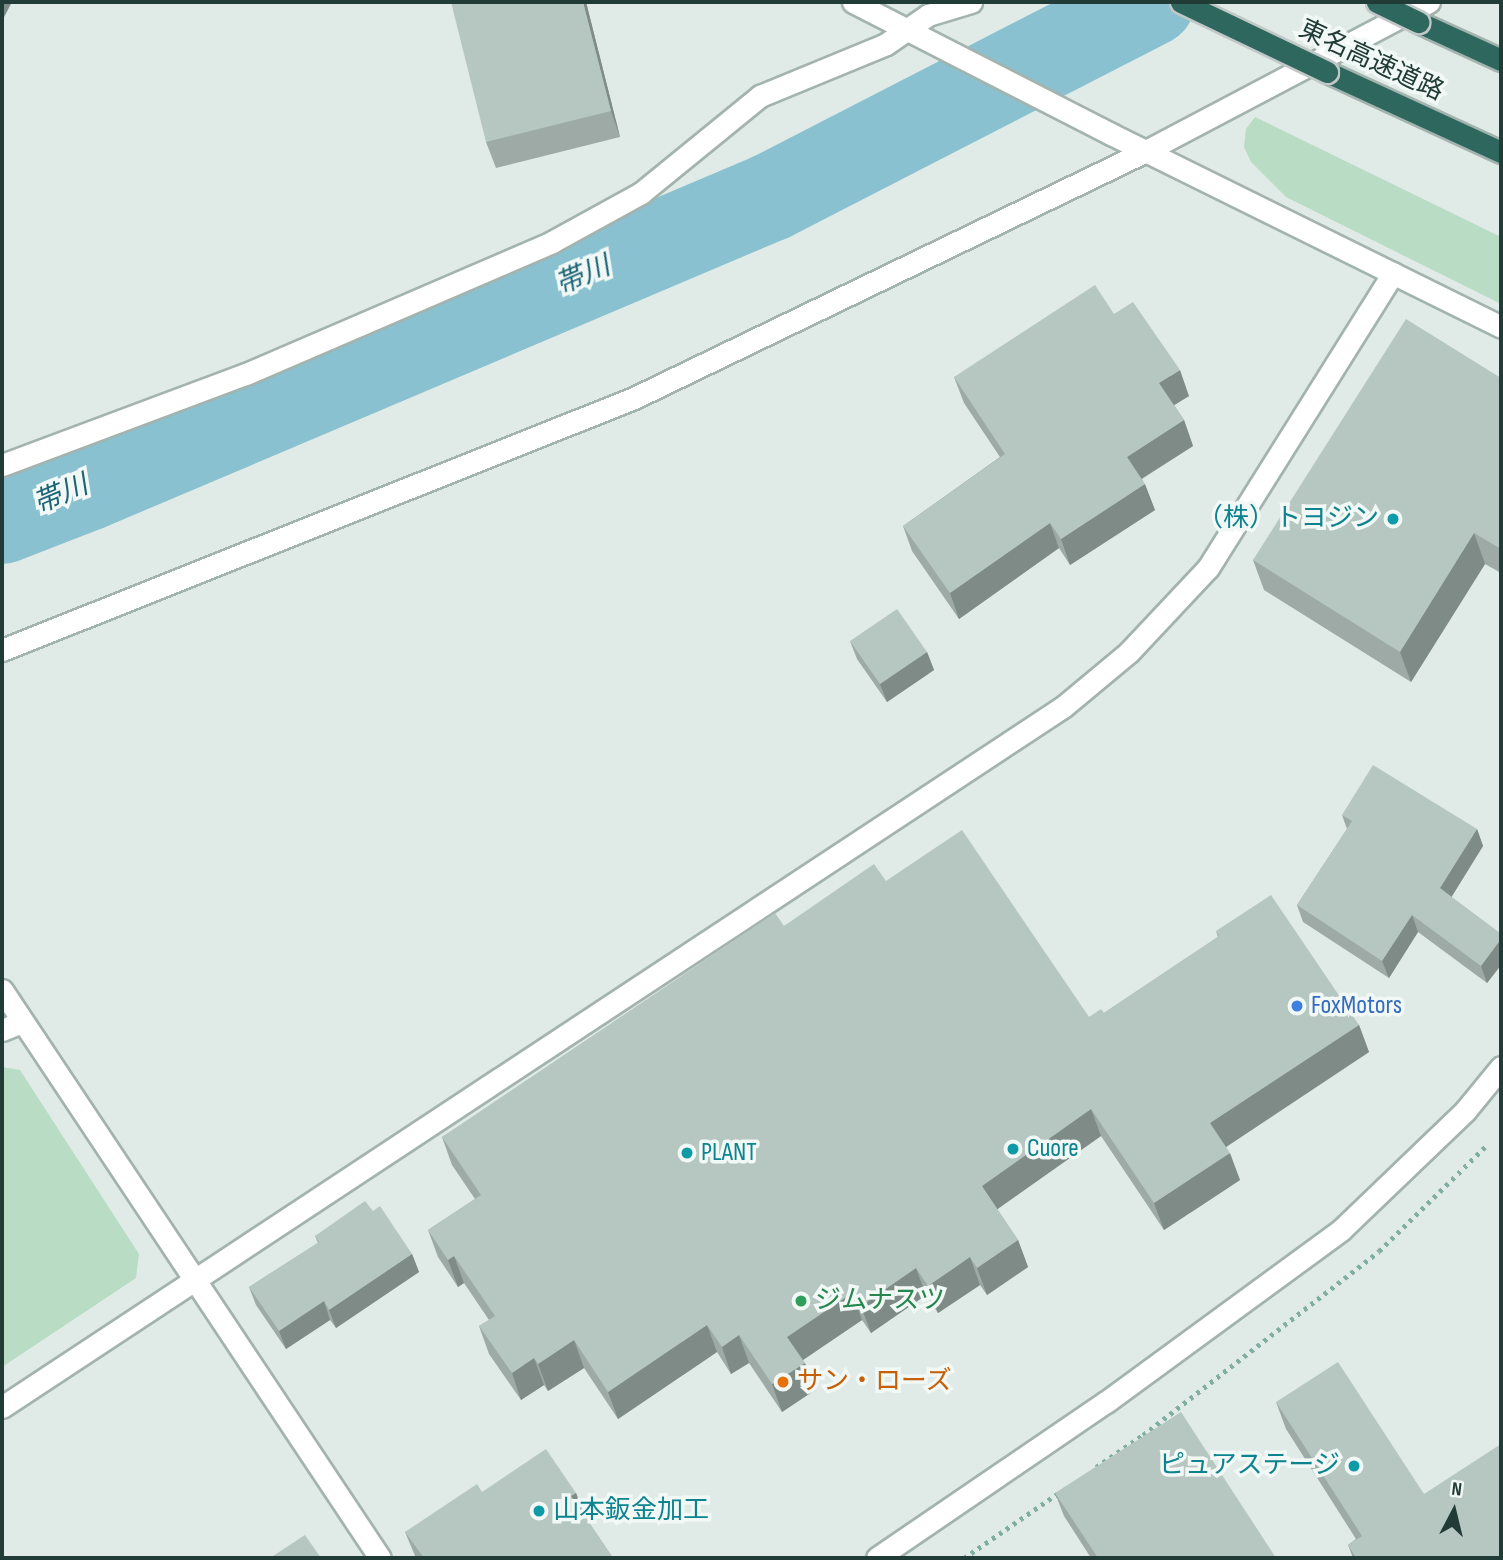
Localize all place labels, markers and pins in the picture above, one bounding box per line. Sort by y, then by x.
place label: （株）トヨジン [1197,503,1379,535]
marker: （株）トヨジン [1385,511,1401,527]
place label: FoxMotors [1311,990,1402,1022]
marker: FoxMotors [1289,998,1305,1014]
place label: Cuore [1027,1133,1079,1165]
place label: PLANT [701,1137,757,1169]
marker: Cuore [1005,1141,1021,1157]
marker: PLANT [679,1145,695,1161]
place label: ジムナスツ [815,1285,945,1317]
marker: ジムナスツ [793,1293,809,1309]
place label: サン・ローズ [797,1366,953,1398]
marker: サン・ローズ [775,1374,791,1390]
place label: ピュアステージ [1158,1450,1340,1482]
marker: ピュアステージ [1346,1458,1362,1474]
place label: 山本鈑金加工 [553,1495,709,1527]
marker: 山本鈑金加工 [531,1503,547,1519]

